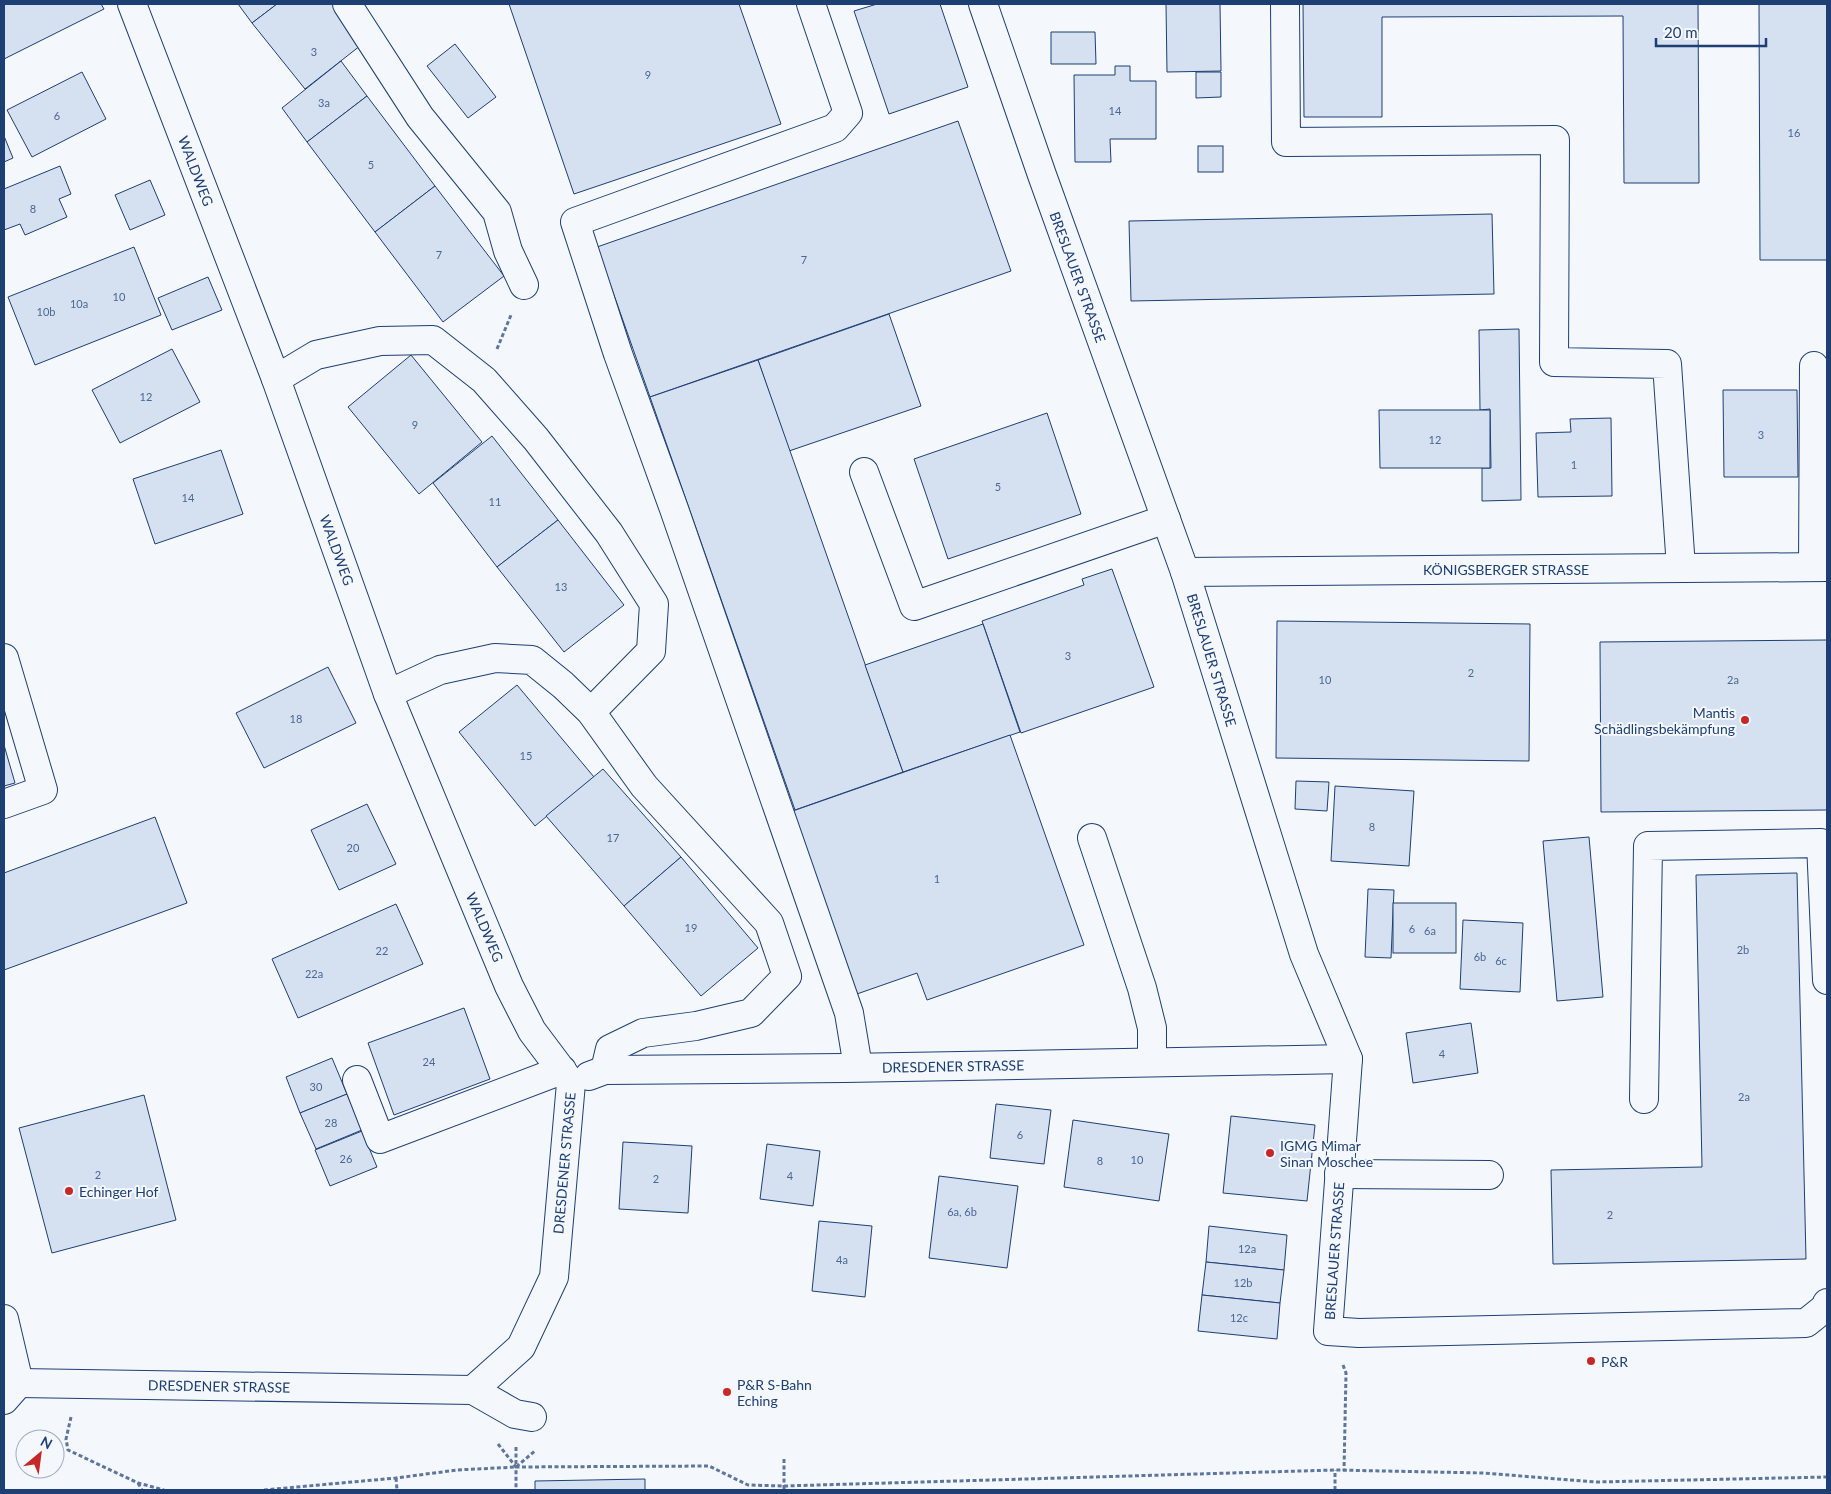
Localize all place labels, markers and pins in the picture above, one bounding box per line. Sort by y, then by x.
place label: Mantis Schädlingsbekämpfung [1594,704,1735,737]
marker: Mantis Schädlingsbekämpfung [1739,714,1751,726]
place label: IGMG Mimar Sinan Moschee [1280,1137,1373,1170]
marker: IGMG Mimar Sinan Moschee [1264,1147,1276,1159]
place label: Echinger Hof [79,1183,159,1200]
marker: Echinger Hof [63,1185,75,1197]
place label: P&R [1601,1353,1628,1370]
marker: P&R [1585,1355,1597,1367]
place label: P&R S-Bahn Eching [737,1376,812,1409]
marker: P&R S-Bahn Eching [721,1386,733,1398]

